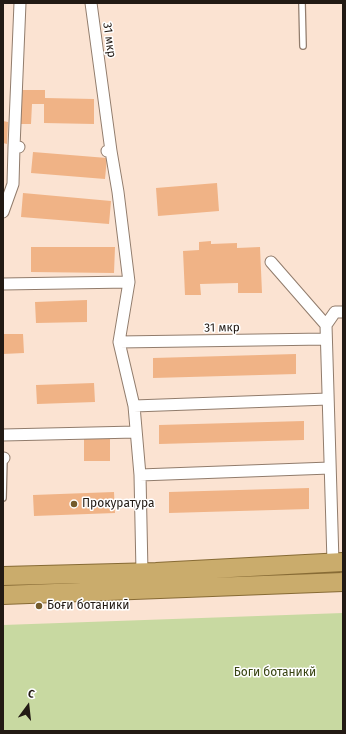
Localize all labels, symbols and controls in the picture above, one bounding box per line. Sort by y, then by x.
street label: 31 мкр [99,21,119,59]
street label: 31 мкр [204,320,240,336]
place label: Прокуратура [82,497,155,511]
marker: Прокуратура [69,499,79,509]
place label: Боғи ботаникӣ [47,599,129,613]
marker: Боғи ботаникӣ [34,601,44,611]
park label: Боги ботаникй [234,666,316,680]
north arrow [8,686,48,726]
text: С [26,687,36,701]

